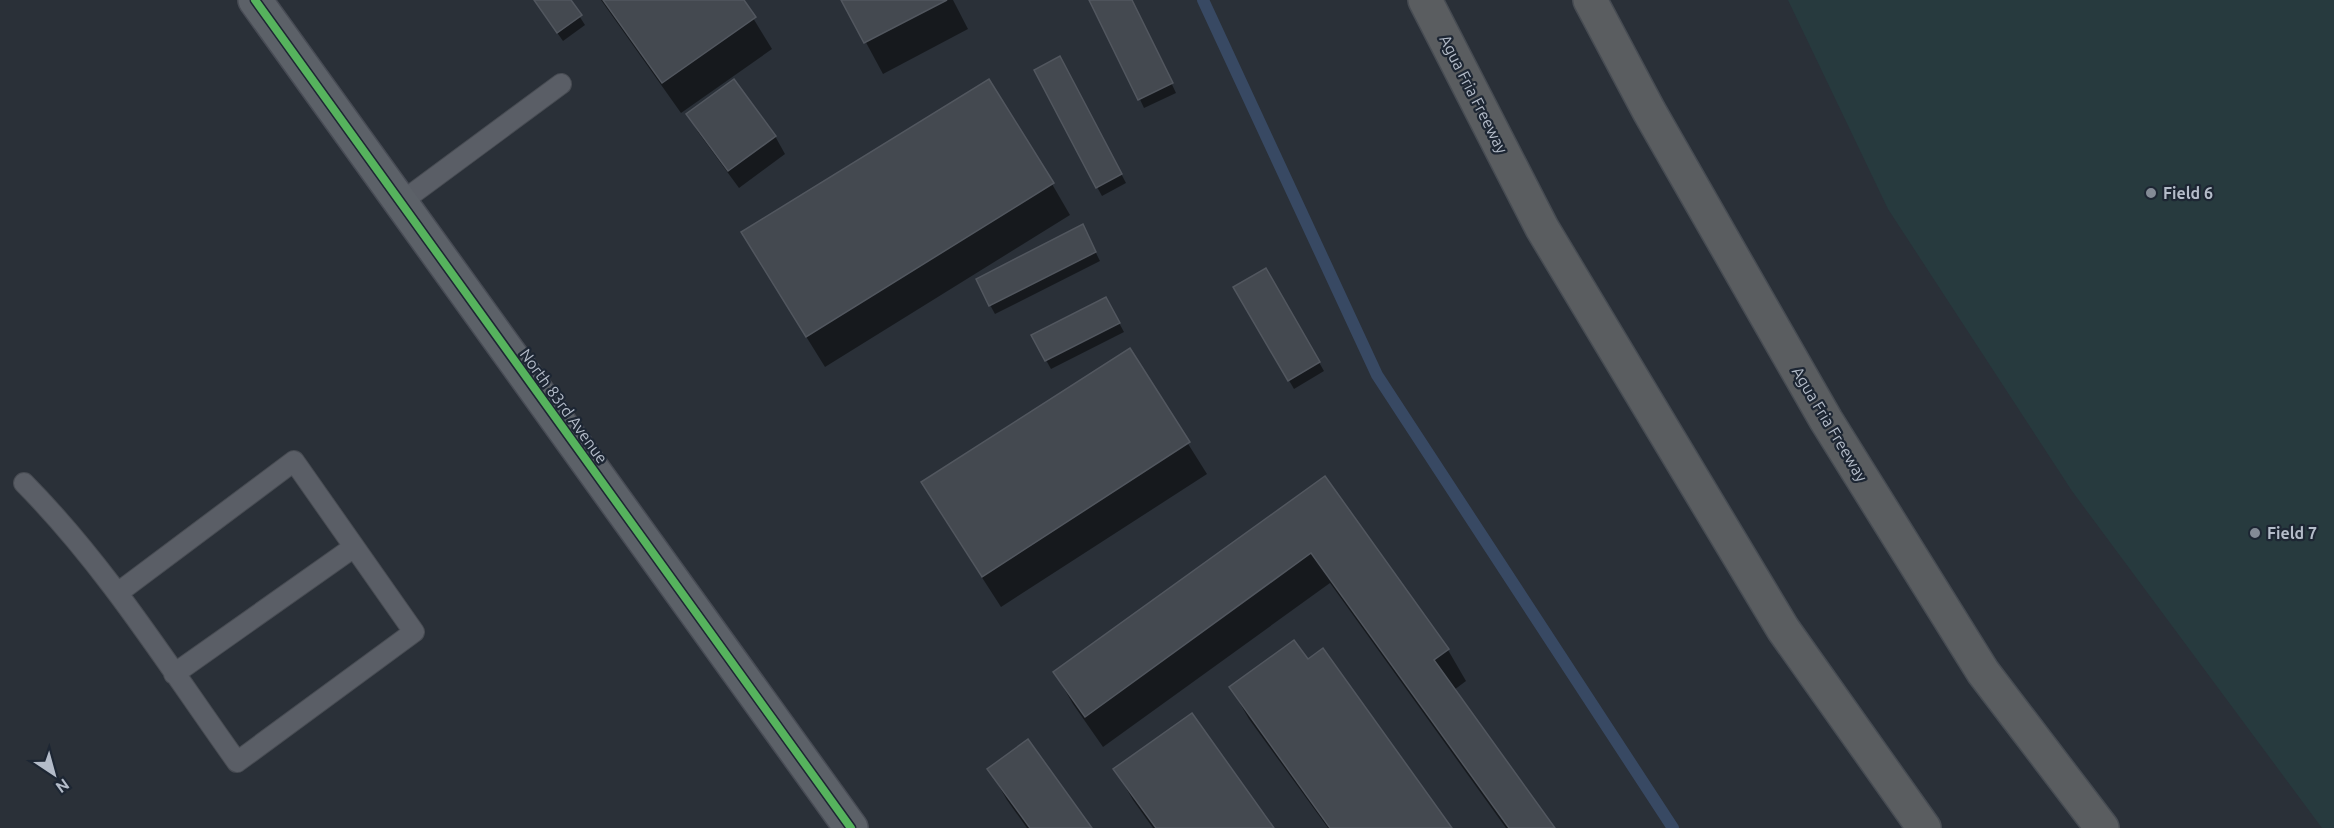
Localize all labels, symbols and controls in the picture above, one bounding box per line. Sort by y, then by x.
street label: Agua Fria Freeway [1436,32,1512,157]
place label: Field 6 [2163,184,2213,202]
marker: Field 6 [2144,186,2158,200]
street label: North 83rd Avenue [516,345,612,467]
street label: Agua Fria Freeway [1789,363,1872,485]
place label: Field 7 [2267,524,2317,542]
marker: Field 7 [2248,526,2262,540]
north arrow [24,744,84,804]
text: N [53,775,73,797]

